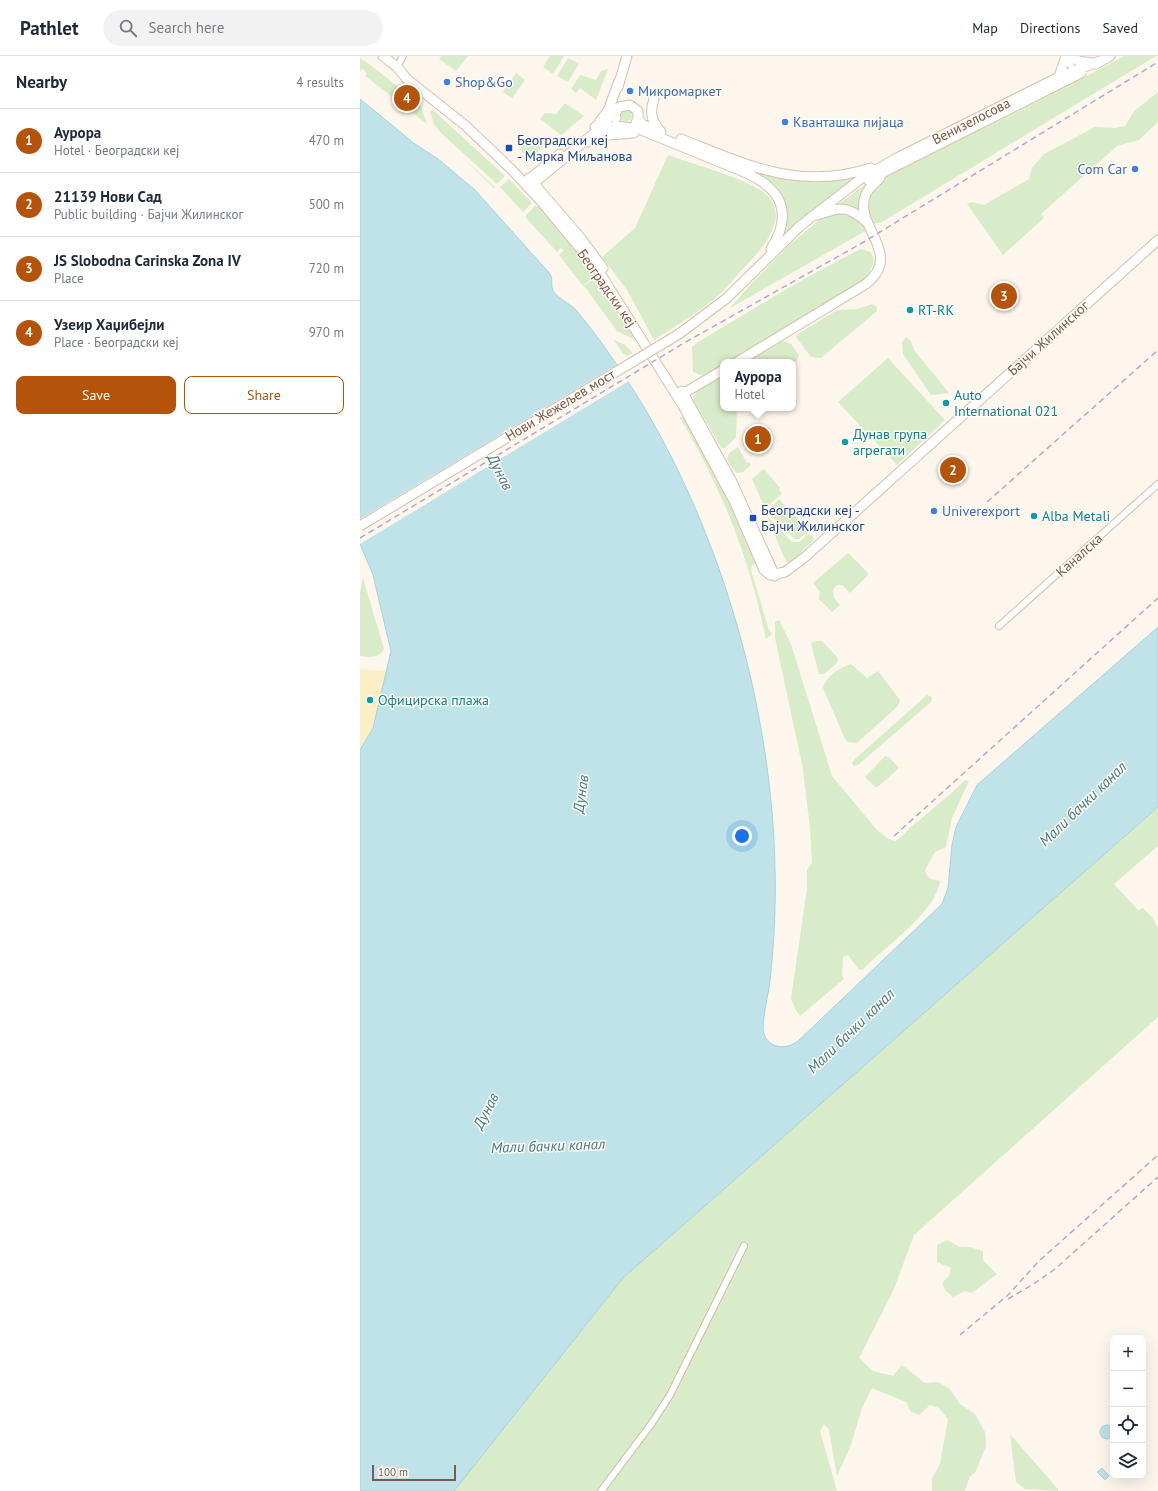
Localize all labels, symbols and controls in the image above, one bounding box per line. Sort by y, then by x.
search box [103,10,383,46]
text: Pathlet [20,16,79,40]
icon: search [117,17,139,39]
text: Search here [149,18,224,37]
text: Map [972,19,998,37]
text: Directions [1020,19,1080,37]
text: Saved [1102,19,1138,37]
text: Nearby [16,71,67,93]
place label: Shop&Go [455,73,513,91]
text: 4 results [296,74,344,91]
marker: Shop&Go [442,77,452,87]
place label: Микромаркет [638,82,722,100]
pin: 4 [394,83,420,113]
marker: Микромаркет [625,86,635,96]
street label: Венизелосова [929,94,1013,148]
place label: Кванташка пијаца [793,113,904,131]
marker: Кванташка пијаца [780,117,790,127]
text: Аурора [54,123,101,142]
place label: Београдски кеј - Марка Миљанова [517,131,633,165]
text: 1 [25,132,33,149]
text: 470 m [309,132,344,149]
text: Hotel · Београдски кеј [54,142,179,159]
marker: Београдски кеј - Марка Миљанова [504,143,514,153]
place label: Com Car [1077,160,1127,178]
marker: Com Car [1130,164,1140,174]
text: 21139 Нови Сад [54,187,162,206]
text: 2 [25,196,33,213]
text: 500 m [309,196,344,213]
text: Public building · Бајчи Жилинског [54,206,243,223]
street label: Београдски кеј [573,245,641,331]
text: JS Slobodna Carinska Zona IV [54,251,241,270]
text: 3 [25,260,33,277]
text: 720 m [309,260,344,277]
text: Place [54,270,84,287]
pin: 3 [991,281,1017,311]
street label: Бајчи Жилинског [1004,296,1093,379]
place label: RT-RK [918,301,954,319]
marker: RT-RK [905,305,915,315]
text: Узеир Хаџибејли [54,315,165,334]
text: 4 [25,324,33,341]
text: 970 m [309,324,344,341]
text: Place · Београдски кеј [54,334,179,351]
popup [720,359,796,411]
street label: Нови Жежељев мост [502,365,619,445]
text: Аурора [734,367,782,386]
button: Save [16,376,176,414]
button: Share [184,376,344,414]
text: Hotel [734,386,765,403]
place label: Auto International 021 [954,386,1058,420]
marker: Auto International 021 [941,398,951,408]
pin: 1 [745,424,771,454]
place label: Дунав група агрегати [853,425,927,459]
marker: Дунав група агрегати [840,437,850,447]
water label: Дунав [483,450,518,493]
pin: 2 [940,455,966,485]
place label: Београдски кеј - Бајчи Жилинског [761,501,865,535]
place label: Univerexport [942,502,1020,520]
marker: Univerexport [929,506,939,516]
place label: Alba Metali [1042,507,1110,525]
marker: Alba Metali [1029,511,1039,521]
marker: Београдски кеј - Бајчи Жилинског [748,513,758,523]
street label: Каналска [1052,529,1106,581]
place label: Официрска плажа [378,691,489,709]
marker: Официрска плажа [365,695,375,705]
water label: Мали бачки канал [1035,757,1131,850]
water label: Дунав [568,774,593,815]
your location [732,826,752,846]
water label: Мали бачки канал [803,984,899,1077]
water label: Дунав [468,1089,503,1133]
water label: Мали бачки канал [490,1134,606,1157]
map controls [1110,1335,1146,1479]
button: + [1110,1335,1146,1371]
button: − [1110,1371,1146,1407]
button: locate [1110,1407,1146,1443]
button: layers [1110,1443,1146,1479]
scale bar [372,1463,456,1482]
text: 100 m [378,1465,408,1479]

